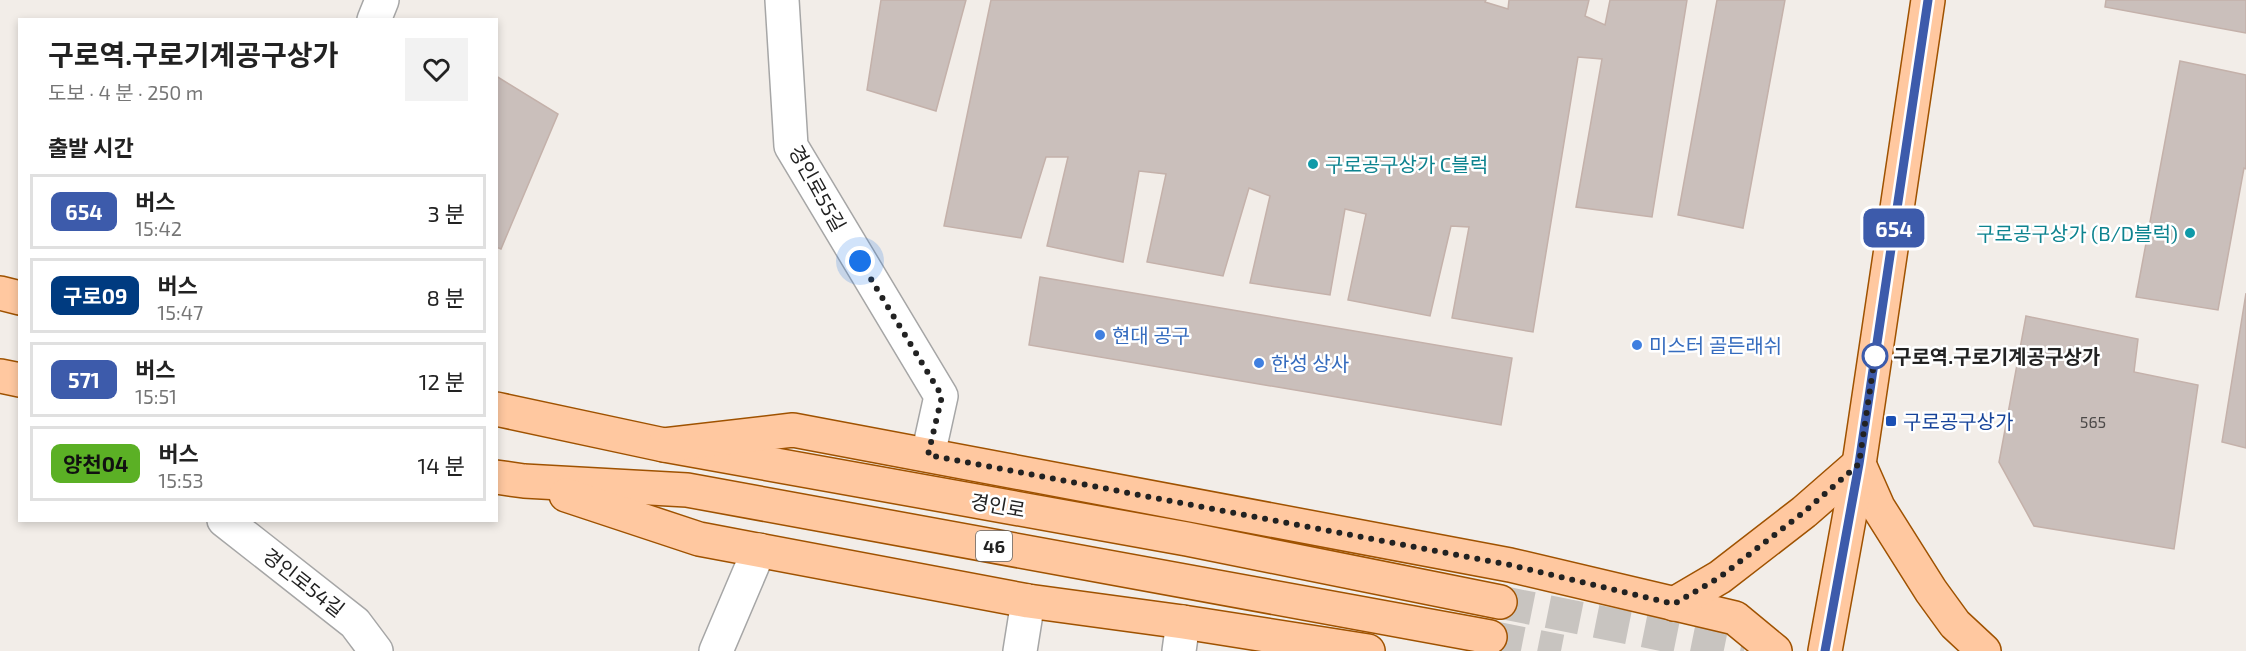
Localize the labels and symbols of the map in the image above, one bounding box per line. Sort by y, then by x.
street label: 경인로55길 [784,141,852,235]
place label: 구로공구상가 C블럭 [1325,152,1488,176]
marker: 구로공구상가 C블럭 [1306,157,1320,171]
line badge: 654 [1860,208,1928,248]
place label: 구로공구상가 (B/D블럭) [1976,221,2178,245]
marker: 구로공구상가 (B/D블럭) [2183,226,2197,240]
your location [845,246,875,276]
place label: 현대 공구 [1112,323,1190,347]
marker: 현대 공구 [1093,328,1107,342]
place label: 미스터 골든래쉬 [1649,333,1782,357]
marker: 미스터 골든래쉬 [1630,338,1644,352]
marker: 구로역.구로기계공구상가 [1862,343,1888,369]
place label: 구로역.구로기계공구상가 [1893,344,2100,368]
place label: 한성 상사 [1271,351,1349,375]
marker: 한성 상사 [1252,356,1266,370]
place label: 구로공구상가 [1903,409,2013,433]
house number: 565 [2080,412,2106,431]
marker: 구로공구상가 [1884,414,1898,428]
street label: 경인로 [969,488,1027,522]
road number: 46 [976,531,1012,561]
street label: 경인로54길 [259,543,349,621]

